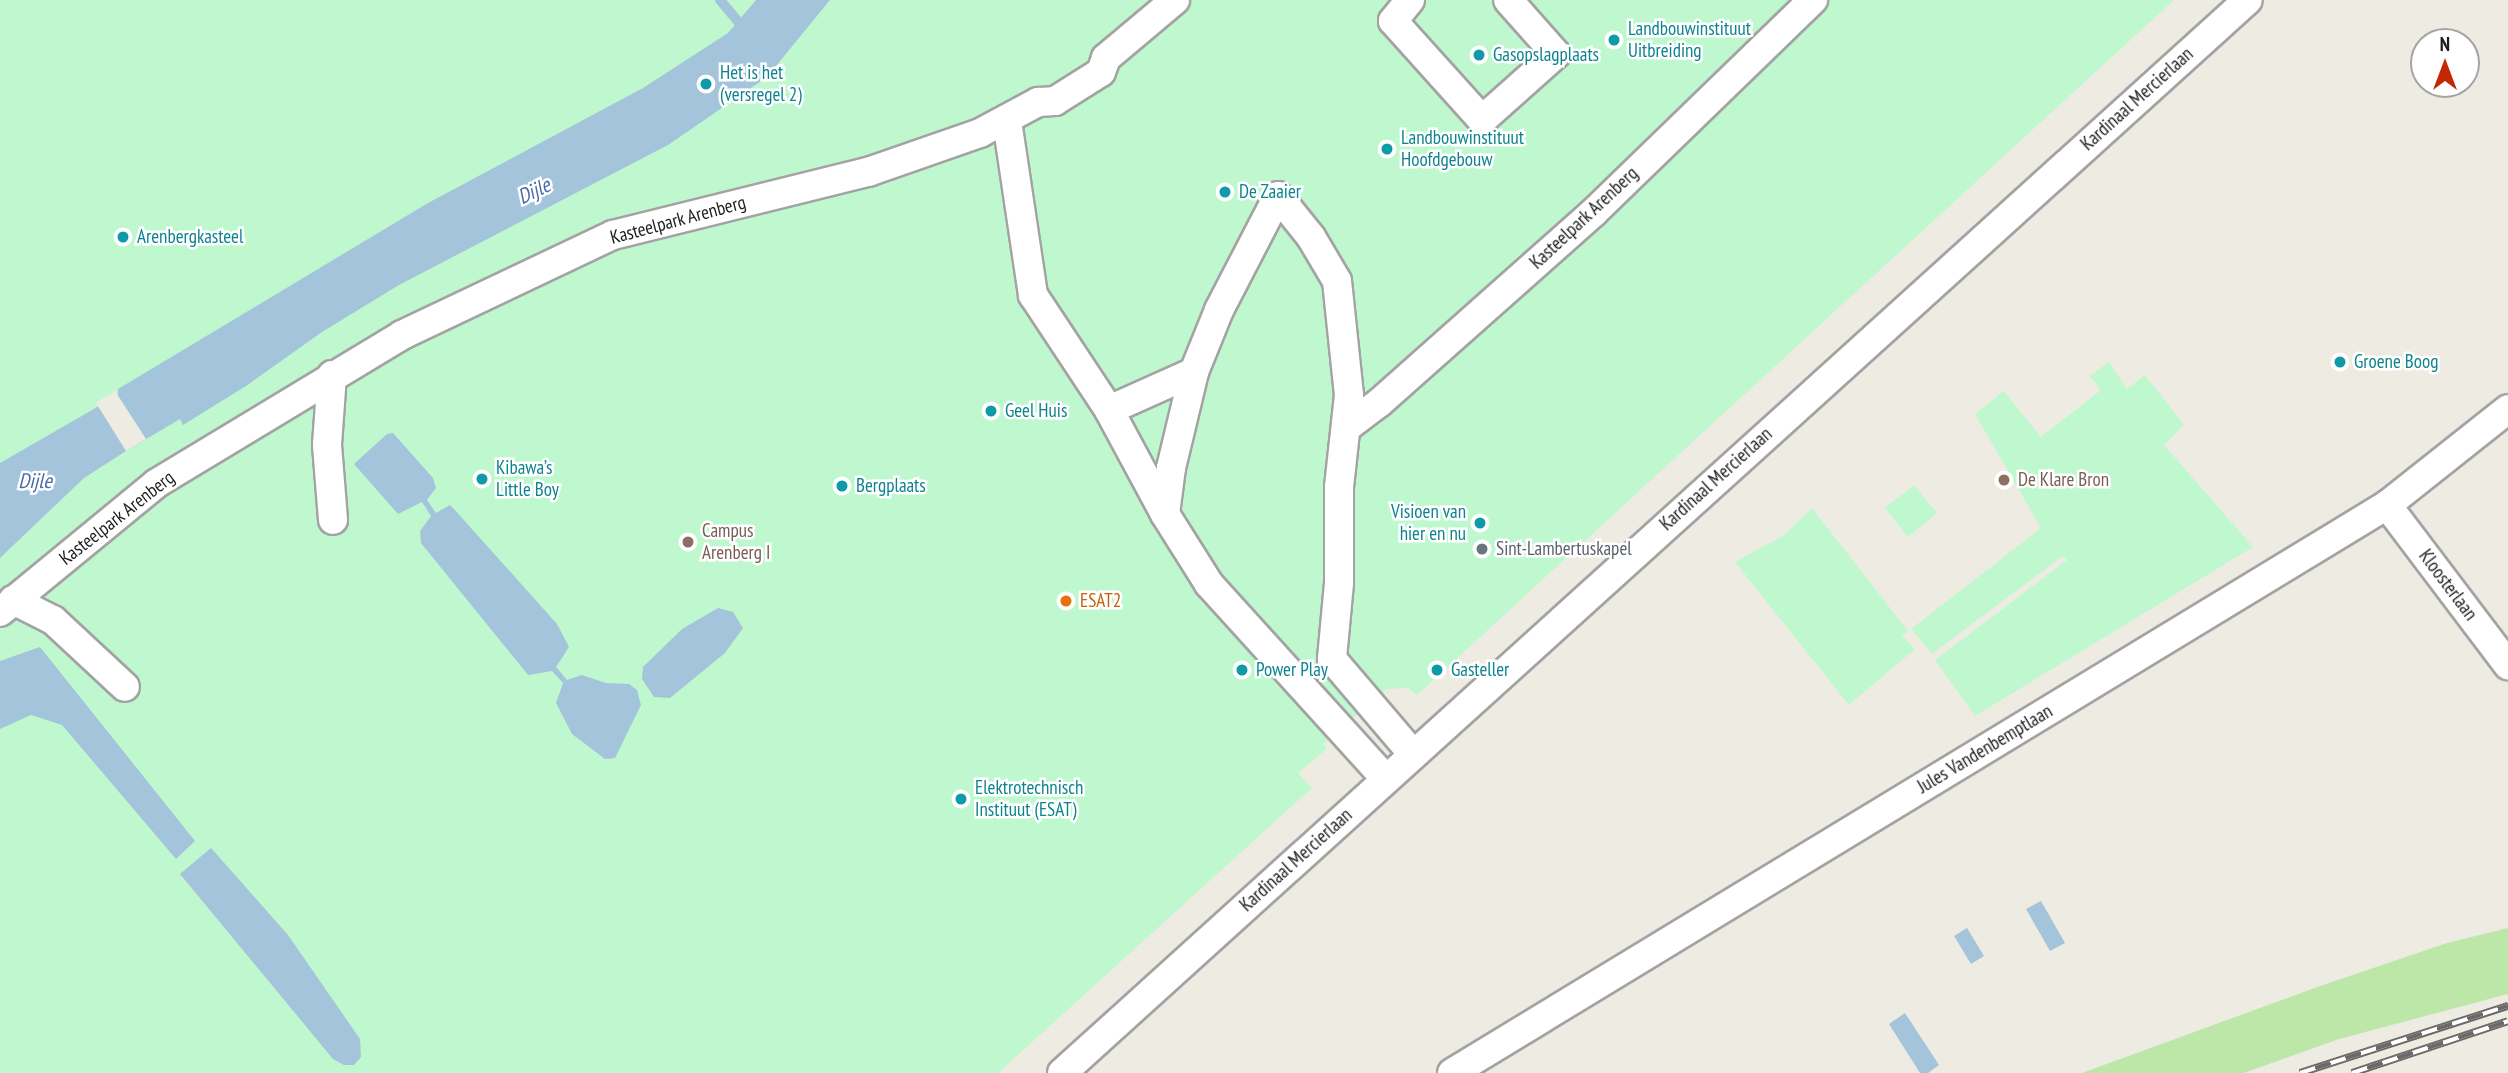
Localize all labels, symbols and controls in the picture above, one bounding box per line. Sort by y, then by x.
place label: Landbouwinstituut Uitbreiding [1628,18,1751,62]
north arrow [2410,28,2480,98]
marker: Landbouwinstituut Uitbreiding [1606,32,1622,48]
text: N [2440,32,2450,56]
street label: Kardinaal Mercierlaan [2076,43,2198,155]
place label: Gasopslagplaats [1493,44,1599,66]
marker: Gasopslagplaats [1471,47,1487,63]
place label: Het is het (versregel 2) [720,62,802,106]
marker: Het is het (versregel 2) [698,76,714,92]
place label: Landbouwinstituut Hoofdgebouw [1401,127,1524,171]
marker: Landbouwinstituut Hoofdgebouw [1379,141,1395,157]
street label: Kasteelpark Arenberg [1525,162,1643,274]
water label: Dijle [513,172,555,210]
place label: De Zaaier [1239,181,1301,203]
marker: De Zaaier [1217,184,1233,200]
street label: Kasteelpark Arenberg [607,191,749,249]
place label: Arenbergkasteel [137,226,243,248]
marker: Arenbergkasteel [115,229,131,245]
place label: Groene Boog [2354,351,2438,373]
marker: Groene Boog [2332,354,2348,370]
place label: Geel Huis [1005,400,1067,422]
marker: Geel Huis [983,403,999,419]
street label: Kardinaal Mercierlaan [1655,423,1777,535]
place label: Kibawa’s Little Boy [496,457,559,501]
street label: Kasteelpark Arenberg [55,466,179,570]
water label: Dijle [18,468,52,494]
place label: De Klare Bron [2018,469,2109,491]
marker: Kibawa’s Little Boy [474,471,490,487]
marker: De Klare Bron [1996,472,2012,488]
place label: Bergplaats [856,475,926,497]
marker: Bergplaats [834,478,850,494]
place label: Visioen van hier en nu [1391,501,1466,545]
marker: Visioen van hier en nu [1472,515,1488,531]
place label: Campus Arenberg I [702,520,770,564]
marker: Campus Arenberg I [680,534,696,550]
place label: Sint-Lambertuskapel [1496,538,1632,560]
marker: Sint-Lambertuskapel [1474,541,1490,557]
street label: Kloosterlaan [2414,545,2482,625]
place label: ESAT2 [1080,590,1121,612]
marker: ESAT2 [1058,593,1074,609]
place label: Power Play [1256,659,1328,681]
place label: Gasteller [1451,659,1509,681]
marker: Power Play [1234,662,1250,678]
marker: Gasteller [1429,662,1445,678]
street label: Jules Vandenbemptlaan [1913,700,2057,798]
place label: Elektrotechnisch Instituut (ESAT) [975,777,1083,821]
marker: Elektrotechnisch Instituut (ESAT) [953,791,969,807]
street label: Kardinaal Mercierlaan [1235,804,1357,916]

